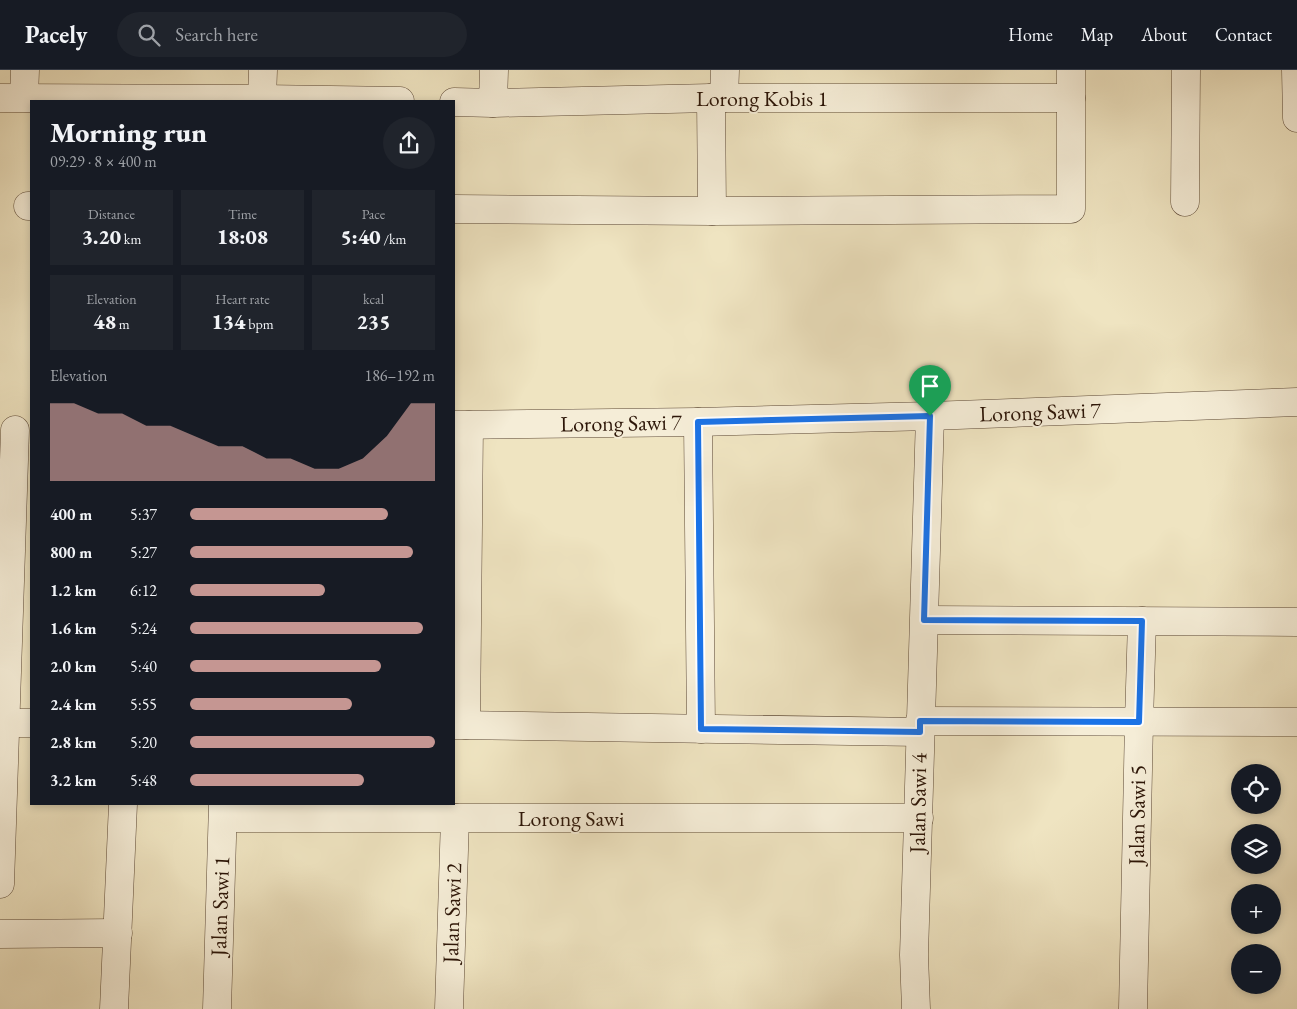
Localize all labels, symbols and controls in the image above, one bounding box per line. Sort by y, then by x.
search box [117,12,467,57]
text: Pacely [25,19,87,50]
icon: search [135,21,163,49]
text: Search here [175,22,258,47]
text: Home [1008,23,1053,46]
text: Map [1081,23,1113,46]
text: About [1141,23,1187,46]
text: Contact [1215,23,1272,46]
street label: Lorong Kobis 1 [696,84,828,113]
text: Morning run [50,114,207,150]
button: share [383,117,435,169]
text: 09:29 · 8 × 400 m [50,151,157,172]
text: Distance [88,205,135,223]
text: Time [228,205,257,223]
text: Pace [362,205,385,223]
text: 3.20 [82,223,121,250]
text: 18:08 [217,223,268,250]
text: 5:40 [341,223,381,250]
text: km [121,230,141,248]
text: /km [381,230,406,248]
text: Elevation [86,290,137,308]
text: Heart rate [215,290,270,308]
text: kcal [363,290,384,308]
text: 48 [93,308,116,335]
text: 134 [211,308,245,335]
text: 235 [356,308,391,335]
text: m [116,315,130,333]
text: bpm [245,315,274,333]
text: Elevation [50,365,108,386]
text: 186–192 m [364,365,435,386]
pin [909,365,951,416]
icon: arrive [916,372,944,400]
street label: Lorong Sawi 7 [979,395,1102,429]
street label: Lorong Sawi 7 [560,407,682,439]
text: 400 m [50,504,92,525]
text: 5:37 [130,504,157,525]
text: 800 m [50,542,92,563]
text: 5:27 [130,542,157,563]
text: 1.2 km [50,580,96,601]
text: 6:12 [130,580,157,601]
text: 1.6 km [50,618,96,639]
text: 5:24 [130,618,157,639]
text: 2.0 km [50,656,96,677]
text: 5:40 [130,656,157,677]
text: 2.4 km [50,694,96,715]
text: 5:55 [130,694,157,715]
text: 2.8 km [50,732,96,753]
text: 5:20 [130,732,157,753]
street label: Jalan Sawi 4 [903,752,933,855]
map controls [1231,764,1281,994]
button: locate [1231,764,1281,814]
street label: Jalan Sawi 5 [1122,765,1152,867]
text: 3.2 km [50,770,96,791]
text: 5:48 [130,770,157,791]
street label: Lorong Sawi [518,804,624,833]
button: layers [1231,824,1281,874]
street label: Jalan Sawi 1 [204,855,236,959]
street label: Jalan Sawi 2 [436,862,468,966]
button: + [1231,884,1281,934]
button: − [1231,944,1281,994]

